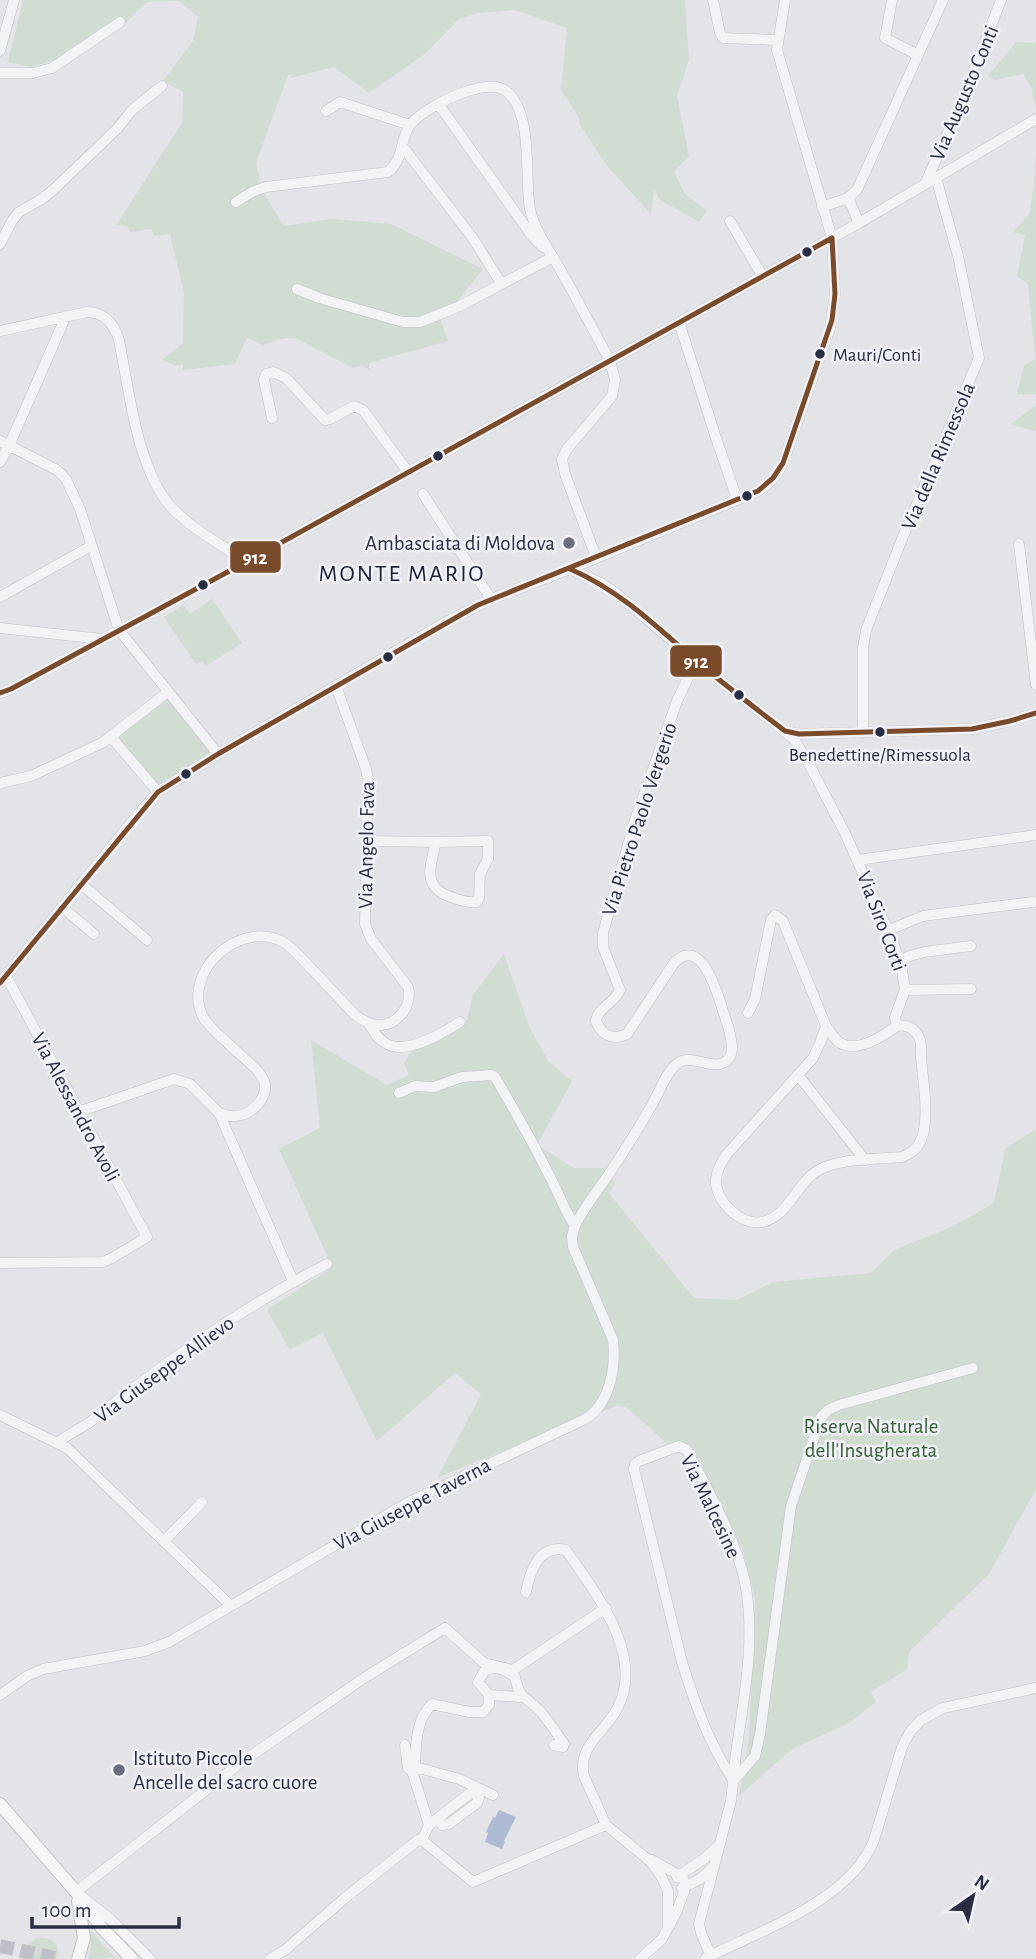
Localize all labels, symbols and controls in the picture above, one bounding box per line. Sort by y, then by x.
street label: Via Augusto Conti [927,23,1002,164]
unlabelled marker [800,245,814,259]
place label: Mauri/Conti [833,346,921,365]
marker: Mauri/Conti [813,347,827,361]
street label: Via della Rimessola [898,379,979,533]
unlabelled marker [431,449,445,463]
unlabelled marker [740,489,754,503]
place label: Ambasciata di Moldova [365,533,555,554]
marker: Ambasciata di Moldova [561,535,577,551]
line badge: 912 [229,540,282,574]
text: 912 [243,549,268,568]
district label: MONTE MARIO [319,562,485,586]
unlabelled marker [196,578,210,592]
line badge: 912 [669,644,723,678]
unlabelled marker [381,650,395,664]
text: 912 [684,653,709,672]
unlabelled marker [732,688,746,702]
street label: Via Pietro Paolo Vergerio [598,720,681,918]
marker: Benedettine/Rimessuola [873,725,887,739]
place label: Benedettine/Rimessuola [789,746,971,765]
unlabelled marker [179,767,193,781]
street label: Via Angelo Fava [355,781,378,909]
street label: Via Siro Corti [853,868,910,974]
street label: Via Alessandro Avoli [27,1029,124,1185]
street label: Via Giuseppe Allievo [91,1312,238,1427]
park label: Riserva Naturale dell'Insugherata [804,1416,938,1461]
street label: Via Malcesine [676,1451,745,1561]
street label: Via Giuseppe Taverna [330,1454,494,1555]
place label: Istituto Piccole Ancelle del sacro cuore [133,1748,317,1793]
marker: Istituto Piccole Ancelle del sacro cuore [111,1762,127,1778]
north arrow [938,1861,1008,1931]
text: N [971,1872,992,1895]
scale bar [32,1885,178,1929]
text: 100 m [42,1900,92,1921]

